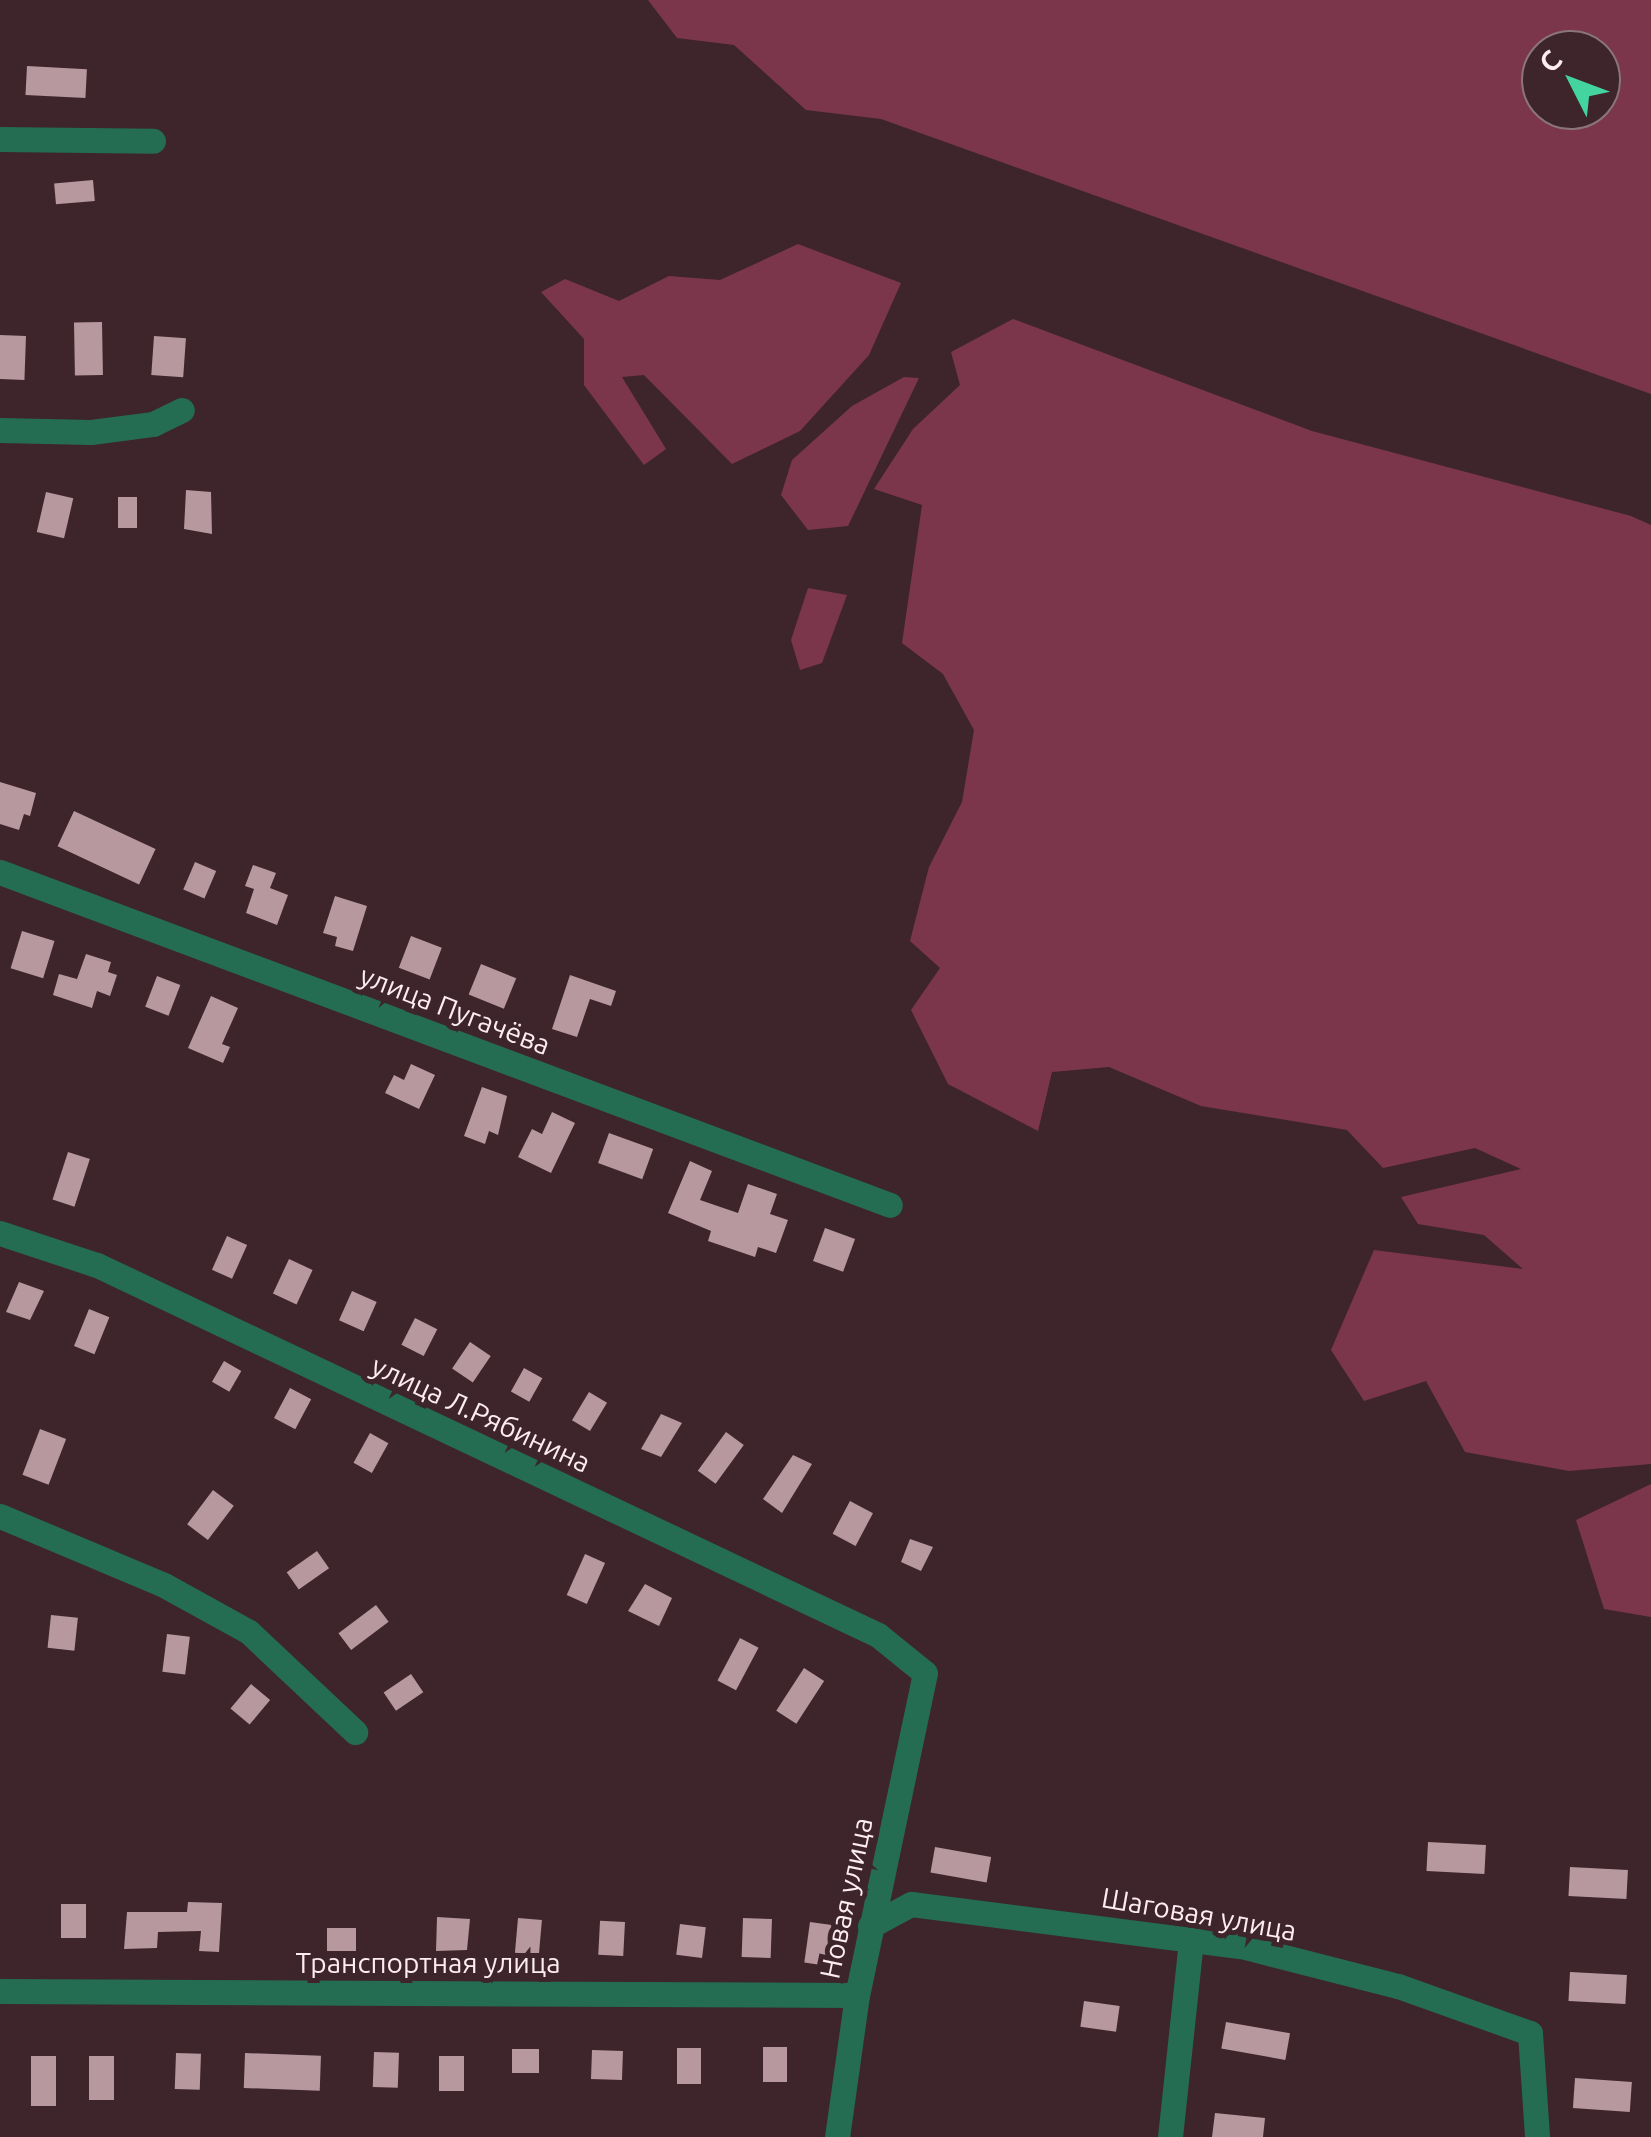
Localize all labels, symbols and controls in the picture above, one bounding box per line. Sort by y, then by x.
north arrow [1521,30,1621,130]
text: С [1532,44,1567,78]
street label: улица Пугачёва [355,958,555,1062]
street label: улица Л.Рябинина [366,1349,596,1479]
street label: Новая улица [813,1814,879,1982]
street label: Шаговая улица [1099,1880,1299,1948]
street label: Транспортная улица [295,1946,561,1980]

